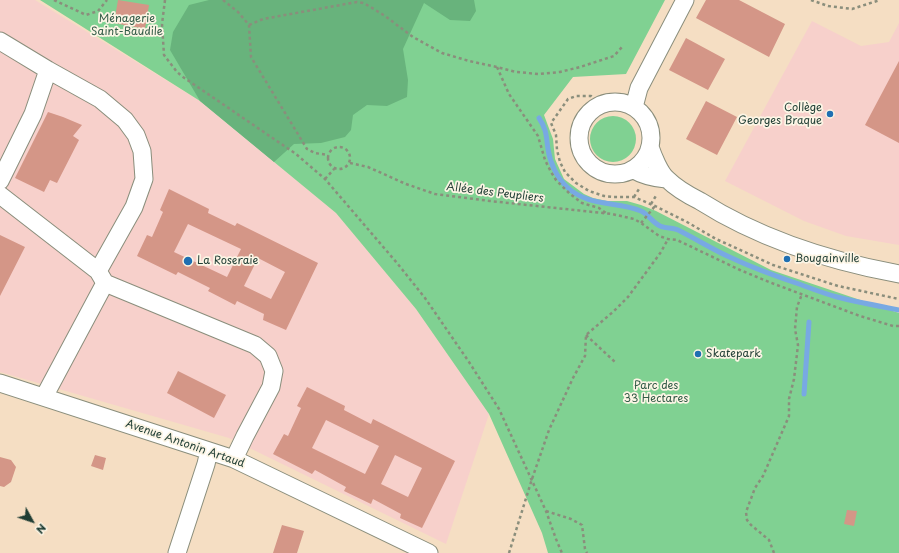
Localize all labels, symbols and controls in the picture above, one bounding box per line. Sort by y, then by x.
park label: Ménagerie Saint-Baudile [91,12,163,38]
place label: Collège Georges Braque [738,101,822,127]
marker: Collège Georges Braque [825,109,835,119]
street label: Allée des Peupliers [446,180,544,206]
place label: Bougainville [795,252,860,266]
place label: La Roseraie [197,254,258,268]
marker: Bougainville [782,254,792,264]
marker: La Roseraie [182,255,194,267]
place label: Skatepark [706,347,761,361]
marker: Skatepark [693,349,703,359]
park label: Parc des 33 Hectares [624,379,688,405]
street label: Avenue Antonin Artaud [124,417,246,471]
north arrow [12,501,52,541]
text: N [32,520,51,538]

